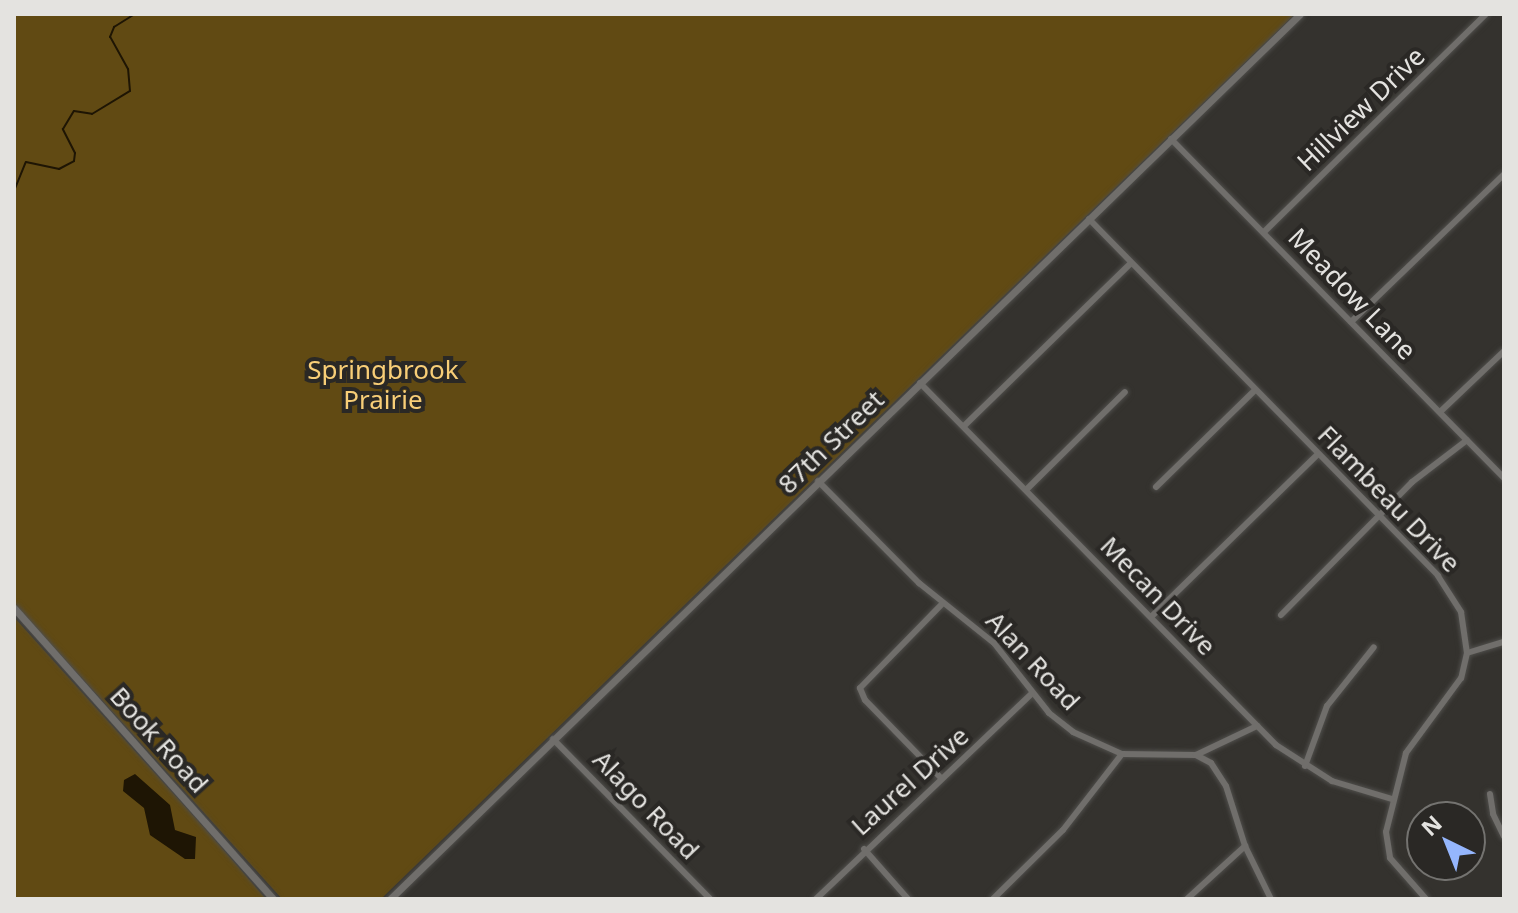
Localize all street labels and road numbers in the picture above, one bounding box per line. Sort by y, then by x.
street label: Hillview Drive [1291,40,1431,178]
street label: Meadow Lane [1282,222,1422,366]
street label: 87th Street [772,384,890,500]
street label: Flambeau Drive [1311,419,1467,579]
street label: Mecan Drive [1094,530,1222,662]
street label: Alan Road [980,605,1086,717]
street label: Book Road [103,681,215,799]
street label: Laurel Drive [845,720,975,842]
street label: Alago Road [587,744,705,866]

